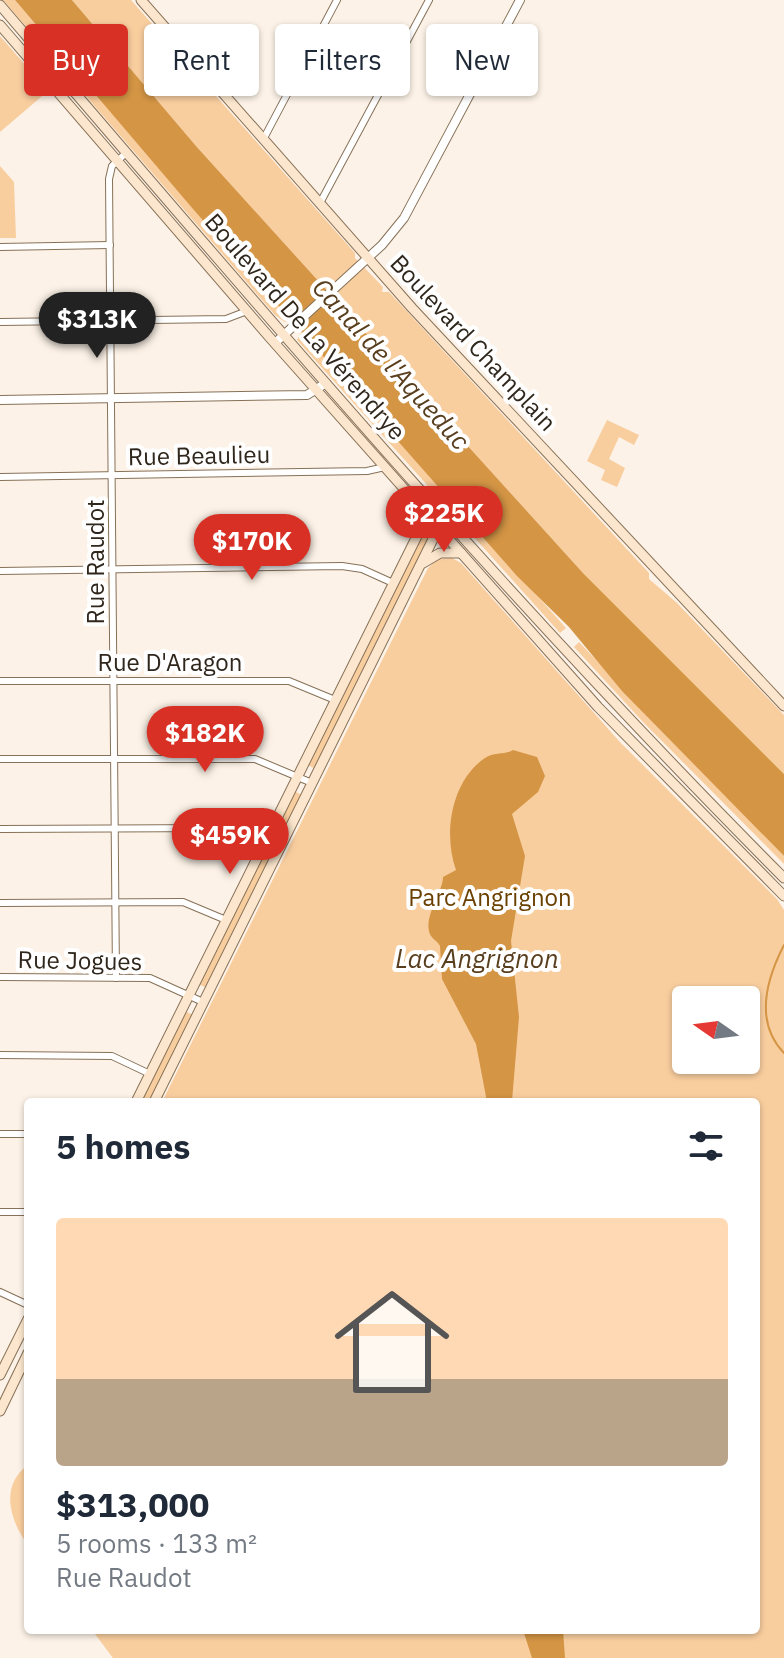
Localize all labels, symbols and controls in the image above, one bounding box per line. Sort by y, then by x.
chip: Buy [24,24,128,96]
chip: Rent [144,24,259,96]
chip: Filters [275,24,410,96]
chip: New [426,24,538,96]
street label: Boulevard De La Vérendrye [198,206,413,447]
street label: Boulevard Champlain [384,247,564,437]
water label: Canal de l'Aqueduc [306,270,478,457]
pin: $313K [41,292,153,360]
text: $313K [57,301,137,335]
street label: Rue Beaulieu [127,438,270,472]
pin: $225K [388,486,500,554]
text: $225K [404,495,484,529]
street label: Rue Raudot [79,499,111,625]
pin: $170K [196,514,308,582]
text: $170K [212,523,292,557]
street label: Rue D'Aragon [98,646,242,678]
pin: $182K [149,706,261,774]
text: $182K [165,715,245,749]
pin: $459K [174,808,286,876]
text: $459K [190,817,270,851]
park label: Parc Angrignon [408,881,572,913]
water label: Lac Angrignon [395,941,559,975]
street label: Rue Jogues [17,943,143,977]
north arrow [672,986,760,1074]
map controls [672,986,760,1074]
text: 5 homes [56,1124,191,1168]
icon: filters [684,1124,728,1168]
icon: home [320,1270,464,1414]
text: $313,000 [56,1482,209,1526]
text: 5 rooms · 133 m² [56,1526,257,1560]
text: Rue Raudot [56,1560,192,1594]

